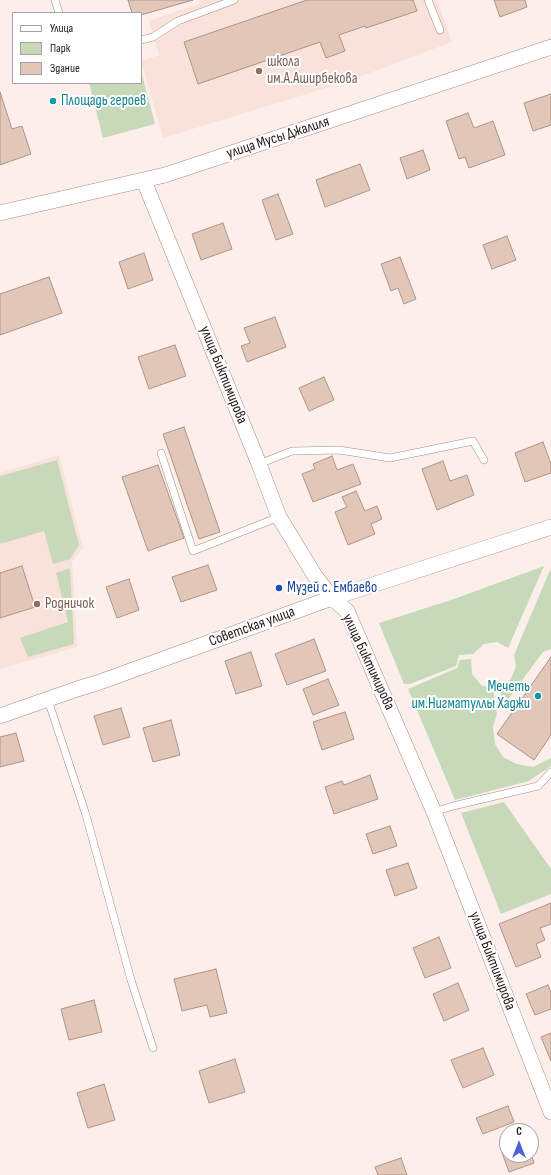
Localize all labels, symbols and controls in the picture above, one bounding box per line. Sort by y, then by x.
legend [12,12,142,84]
text: Улица [50,21,73,36]
text: Парк [50,41,70,56]
place label: школа им.А.Аширбекова [267,53,357,88]
text: Здание [50,61,80,76]
marker: школа им.А.Аширбекова [254,66,264,76]
place label: Площадь героев [61,92,146,110]
marker: Площадь героев [48,96,58,106]
street label: улица Мусы Джалиля [224,113,332,163]
street label: улица Биктимирова [195,323,251,427]
place label: Музей с. Ембаево [287,579,377,597]
marker: Музей с. Ембаево [274,583,284,593]
place label: Родничок [45,595,94,613]
marker: Родничок [32,599,42,609]
street label: Советская улица [207,603,297,651]
street label: улица Биктимирова [338,611,398,713]
place label: Мечеть им.Нигматуллы Хаджи [412,678,530,713]
marker: Мечеть им.Нигматуллы Хаджи [533,691,543,701]
street label: улица Биктимирова [465,909,519,1013]
north arrow [499,1123,539,1163]
text: С [516,1125,522,1138]

